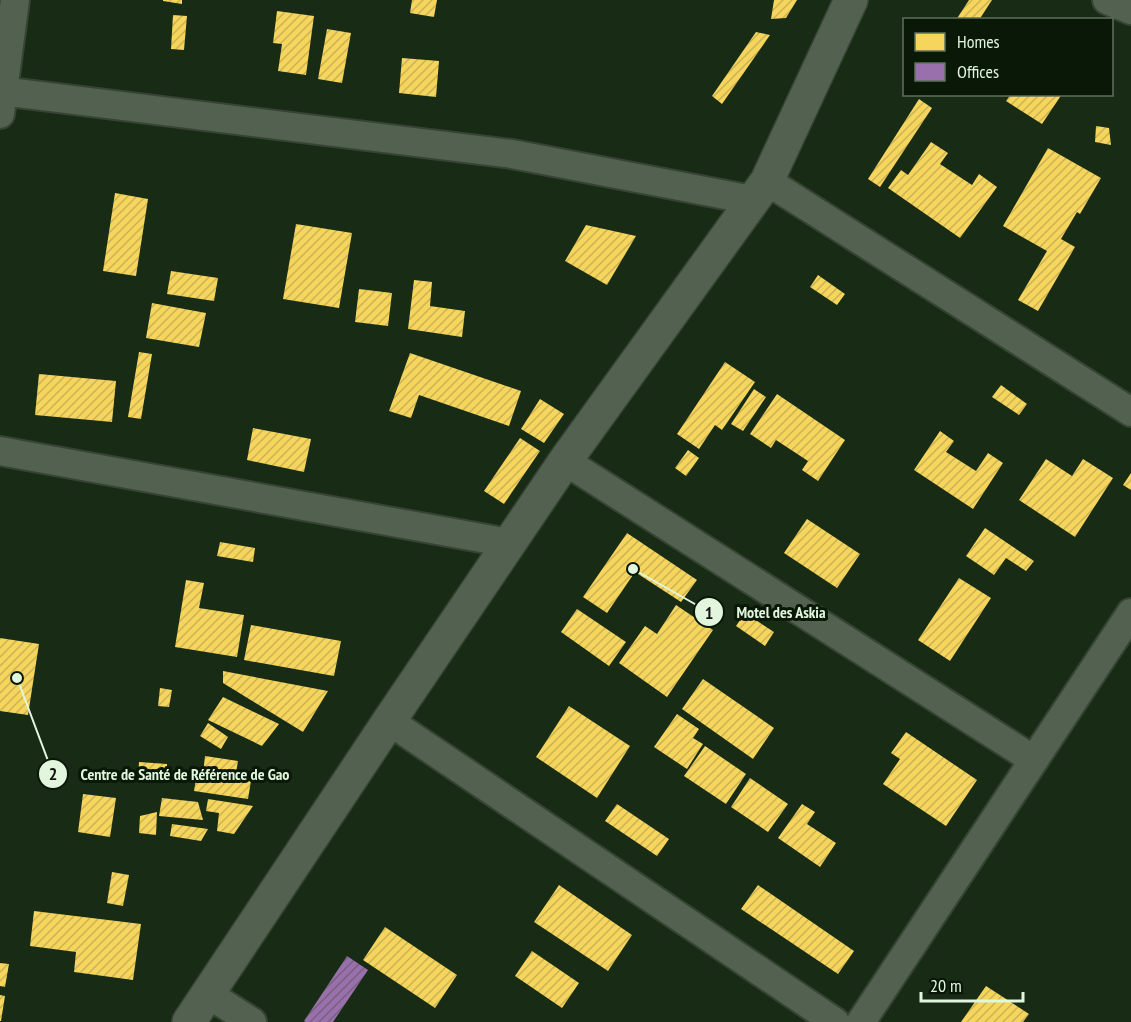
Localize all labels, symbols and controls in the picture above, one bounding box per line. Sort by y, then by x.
legend [903,18,1113,96]
text: Homes [957,30,1000,53]
text: Offices [957,60,999,83]
callout: Motel des Askia [694,595,838,629]
text: 1 [705,601,713,624]
text: Motel des Askia [736,602,826,622]
callout: Centre de Santé de Référence de Gao [38,757,301,791]
text: 2 [49,762,57,785]
text: Centre de Santé de Référence de Gao [81,764,289,784]
scale bar [921,965,1023,1003]
text: 20 m [930,974,962,997]

